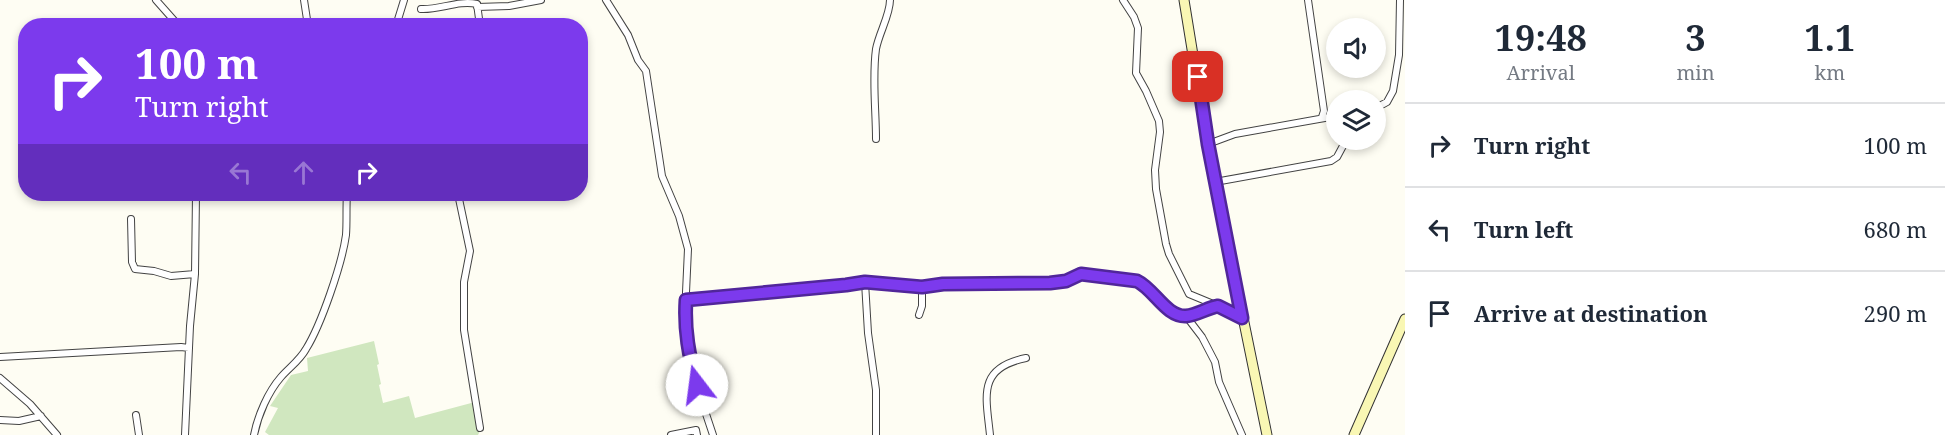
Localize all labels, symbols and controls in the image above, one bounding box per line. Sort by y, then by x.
text: 19:48 [1495,13,1587,62]
text: 3 [1685,13,1706,62]
text: 1.1 [1804,13,1855,62]
map controls [1326,18,1386,150]
button: sound [1326,18,1386,78]
text: 100 m [135,34,259,91]
icon: right [36,42,114,120]
pin [1172,51,1223,102]
text: Arrival [1507,59,1575,86]
text: min [1676,59,1715,86]
text: km [1814,59,1845,86]
icon: arrive [1181,60,1214,93]
text: Turn right [135,88,268,125]
button: layers [1326,90,1386,150]
icon: right [1423,129,1456,162]
text: Turn right [1474,130,1590,160]
text: 100 m [1864,130,1927,160]
icon: left [224,156,257,189]
icon: ahead [287,156,320,189]
icon: right [350,156,383,189]
icon: left [1423,213,1456,246]
text: Turn left [1474,214,1573,244]
text: 680 m [1864,214,1927,244]
icon: arrive [1423,297,1456,330]
text: Arrive at destination [1474,298,1708,328]
text: 290 m [1864,298,1927,328]
position arrow [665,353,729,417]

